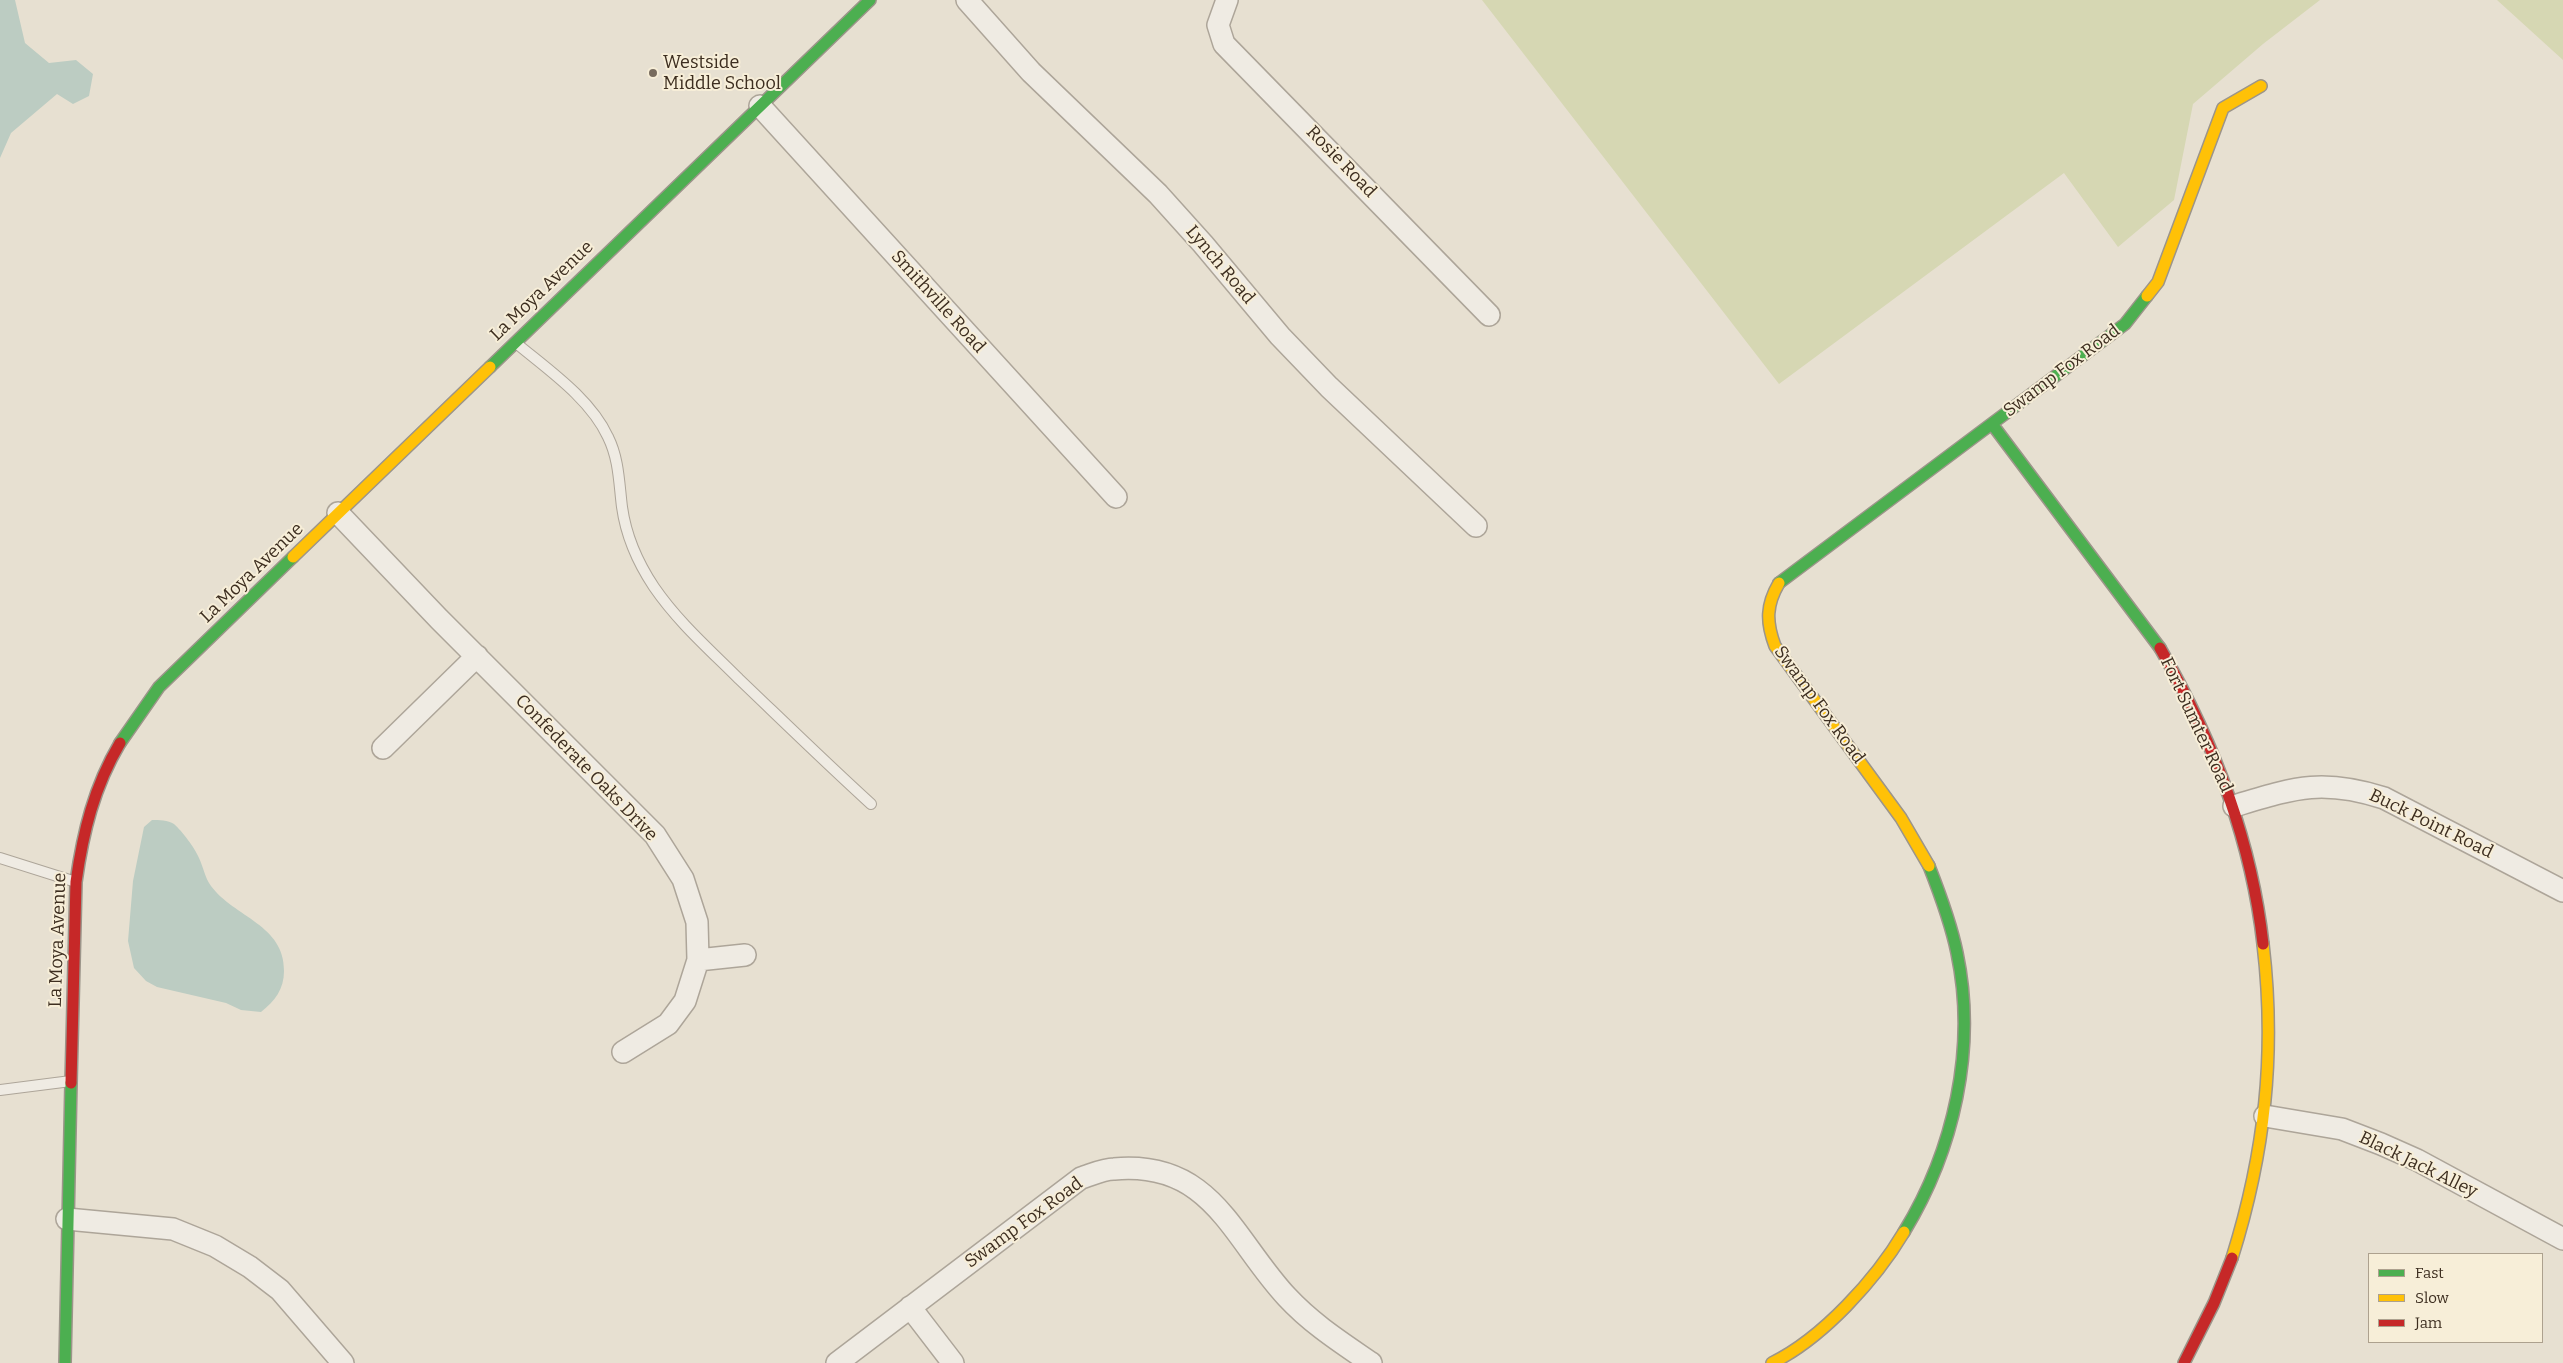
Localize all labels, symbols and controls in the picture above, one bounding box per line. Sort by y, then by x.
place label: Westside Middle School [663,52,781,94]
marker: Westside Middle School [647,67,659,79]
street label: Rosie Road [1301,122,1381,202]
street label: Lynch Road [1181,221,1259,309]
street label: La Moya Avenue [486,236,598,346]
street label: Smithville Road [886,246,990,358]
street label: Swamp Fox Road [1999,320,2125,422]
street label: La Moya Avenue [196,518,308,628]
street label: Swamp Fox Road [1769,642,1869,768]
street label: Fort Sumter Road [2155,654,2237,796]
street label: Confederate Oaks Drive [510,690,662,846]
street label: Buck Point Road [2366,785,2496,863]
street label: La Moya Avenue [45,872,71,1008]
street label: Black Jack Alley [2355,1127,2481,1203]
street label: Swamp Fox Road [961,1173,1087,1273]
legend [2368,1253,2543,1343]
text: Fast [2415,1264,2444,1282]
text: Slow [2415,1289,2449,1307]
text: Jam [2415,1314,2442,1332]

